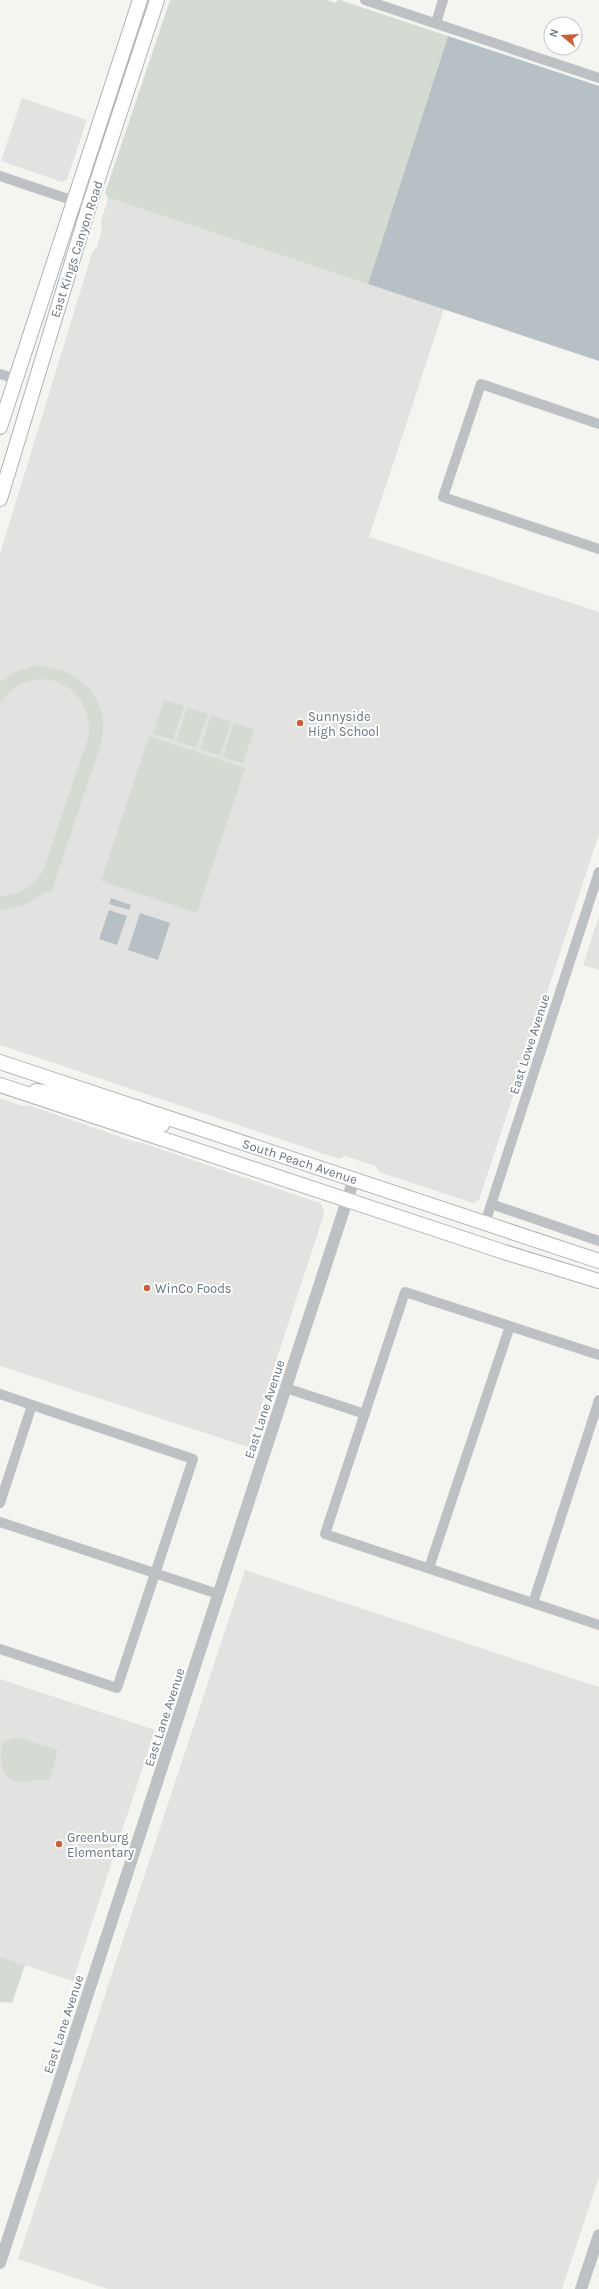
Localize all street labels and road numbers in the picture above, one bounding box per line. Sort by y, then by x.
street label: East Kings Canyon Road [47,179,106,320]
street label: East Lowe Avenue [506,992,553,1096]
street label: South Peach Avenue [240,1136,360,1187]
street label: East Lane Avenue [241,1358,288,1460]
street label: East Lane Avenue [141,1666,188,1768]
street label: East Lane Avenue [40,1973,87,2075]

